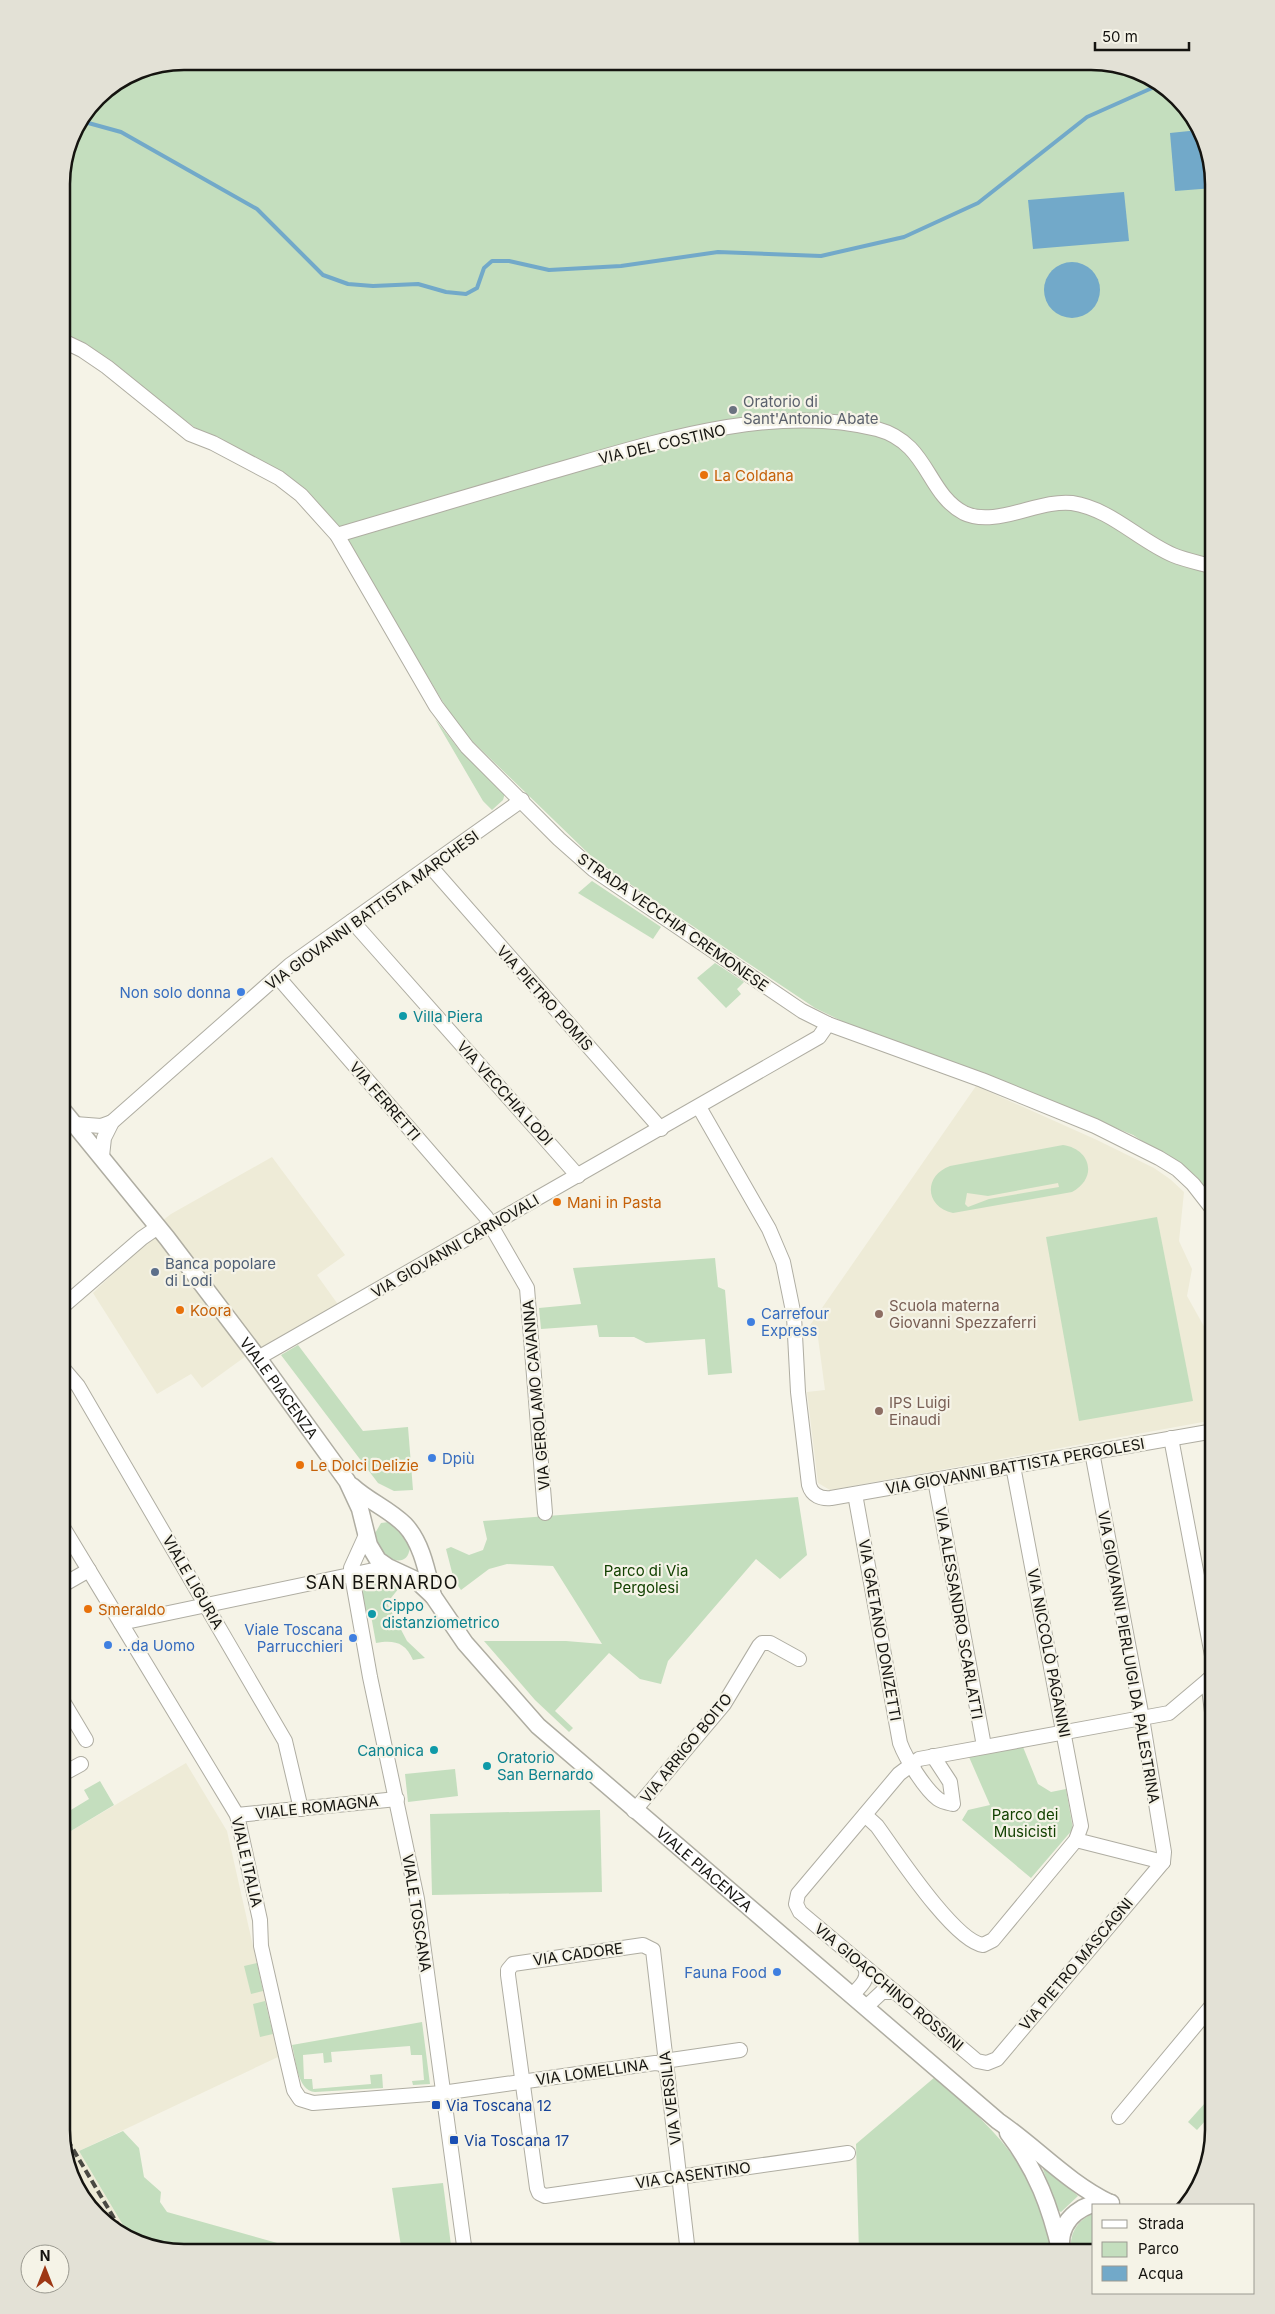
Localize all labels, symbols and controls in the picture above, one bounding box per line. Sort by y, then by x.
scale bar [1095,20,1189,52]
text: 50 m [1102,27,1138,46]
place label: Oratorio di Sant'Antonio Abate [743,392,878,428]
marker: Oratorio di Sant'Antonio Abate [727,404,739,416]
street label: VIA DEL COSTINO [597,420,727,468]
place label: La Coldana [714,466,794,485]
marker: La Coldana [698,469,710,481]
street label: VIA GIOVANNI BATTISTA MARCHESI [262,826,482,994]
street label: STRADA VECCHIA CREMONESE [574,849,772,995]
street label: VIA PIETRO POMIS [493,942,597,1054]
place label: Non solo donna [120,983,231,1002]
marker: Non solo donna [235,986,247,998]
place label: Villa Piera [413,1007,483,1026]
marker: Villa Piera [397,1010,409,1022]
street label: VIA VECCHIA LODI [453,1037,557,1149]
street label: VIA FERRETTI [346,1058,424,1144]
street label: VIA GIOVANNI CARNOVALI [368,1190,542,1302]
place label: Mani in Pasta [567,1193,662,1212]
marker: Mani in Pasta [551,1196,563,1208]
place label: Banca popolare di Lodi [165,1254,276,1290]
marker: Banca popolare di Lodi [149,1266,161,1278]
place label: Scuola materna Giovanni Spezzaferri [889,1296,1036,1332]
street label: VIA GEROLAMO CAVANNA [518,1299,554,1491]
place label: Koora [190,1301,232,1320]
marker: Koora [174,1304,186,1316]
place label: Carrefour Express [761,1304,829,1340]
marker: Scuola materna Giovanni Spezzaferri [873,1308,885,1320]
marker: Carrefour Express [745,1316,757,1328]
street label: VIALE PIACENZA [236,1333,323,1442]
place label: IPS Luigi Einaudi [889,1393,950,1429]
marker: IPS Luigi Einaudi [873,1405,885,1417]
street label: VIA GIOVANNI BATTISTA PERGOLESI [884,1434,1146,1498]
place label: Dpiù [442,1449,475,1468]
marker: Dpiù [426,1452,438,1464]
place label: Le Dolci Delizie [310,1456,419,1475]
marker: Le Dolci Delizie [294,1459,306,1471]
street label: VIA ALESSANDRO SCARLATTI [931,1505,987,1721]
street label: VIA GIOVANNI PIERLUIGI DA PALESTRINA [1094,1509,1164,1805]
street label: VIALE LIGURIA [158,1532,228,1632]
street label: VIA GAETANO DONIZETTI [855,1538,905,1722]
park label: Parco di Via Pergolesi [604,1561,688,1597]
street label: VIA NICCOLÒ PAGANINI [1023,1567,1075,1739]
district label: SAN BERNARDO [305,1572,459,1593]
place label: Cippo distanziometrico [382,1596,500,1632]
place label: Smeraldo [98,1600,165,1619]
marker: Smeraldo [82,1603,94,1615]
marker: Cippo distanziometrico [366,1608,378,1620]
place label: Viale Toscana Parrucchieri [244,1620,343,1656]
marker: Viale Toscana Parrucchieri [347,1632,359,1644]
place label: ...da Uomo [118,1636,195,1655]
marker: ...da Uomo [102,1639,114,1651]
street label: VIA ARRIGO BOITO [636,1689,736,1807]
place label: Canonica [357,1741,424,1760]
marker: Canonica [428,1744,440,1756]
place label: Oratorio San Bernardo [497,1748,593,1784]
marker: Oratorio San Bernardo [481,1760,493,1772]
street label: VIALE ROMAGNA [254,1791,380,1823]
park label: Parco dei Musicisti [992,1805,1058,1841]
street label: VIALE ITALIA [227,1815,267,1909]
street label: VIALE PIACENZA [652,1822,757,1916]
street label: VIALE TOSCANA [398,1853,436,1973]
street label: VIA PIETRO MASCAGNI [1015,1894,1137,2034]
street label: VIA GIOACCHINO ROSSINI [811,1919,967,2055]
street label: VIA CADORE [532,1938,624,1970]
place label: Fauna Food [684,1963,767,1982]
marker: Fauna Food [771,1966,783,1978]
street label: VIA VERSILIA [655,2050,685,2146]
street label: VIA LOMELLINA [534,2055,650,2089]
place label: Via Toscana 12 [446,2096,552,2115]
marker: Via Toscana 12 [430,2099,442,2111]
place label: Via Toscana 17 [464,2131,569,2150]
marker: Via Toscana 17 [448,2134,460,2146]
street label: VIA CASENTINO [634,2157,752,2193]
legend [1092,2204,1255,2294]
text: Strada [1138,2214,1184,2233]
text: Parco [1138,2239,1179,2258]
north arrow [20,2244,70,2294]
text: N [40,2247,50,2264]
text: Acqua [1138,2264,1183,2283]

